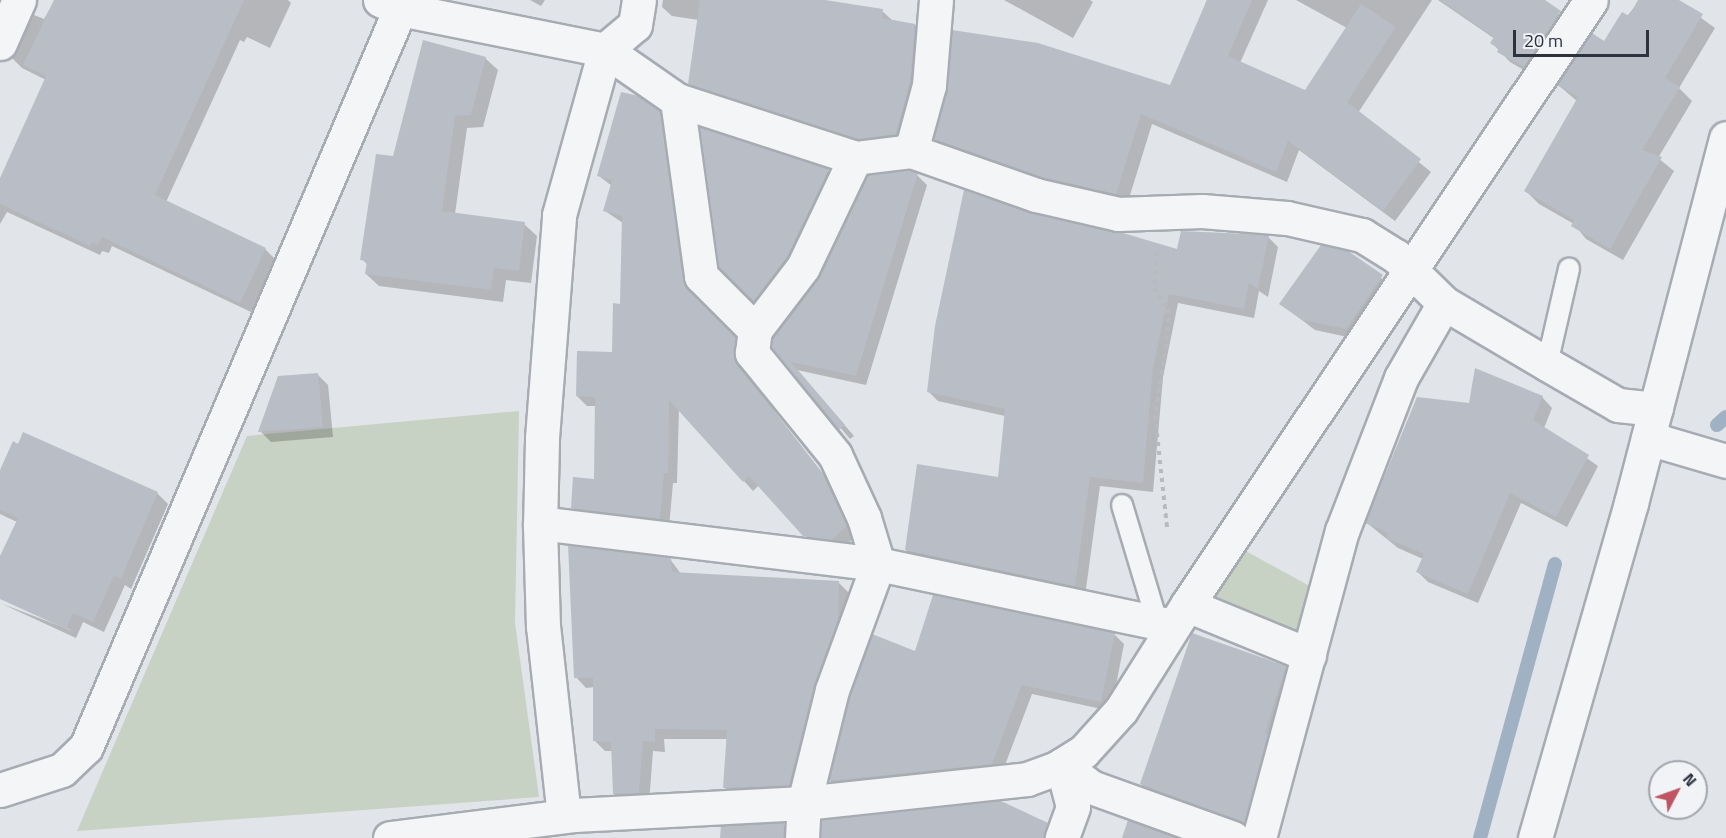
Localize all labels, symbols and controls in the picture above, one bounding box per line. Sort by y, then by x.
scale bar [1516,18,1652,56]
text: 20 m [1524,27,1563,54]
north arrow [1648,760,1708,820]
text: N [1677,767,1703,792]

